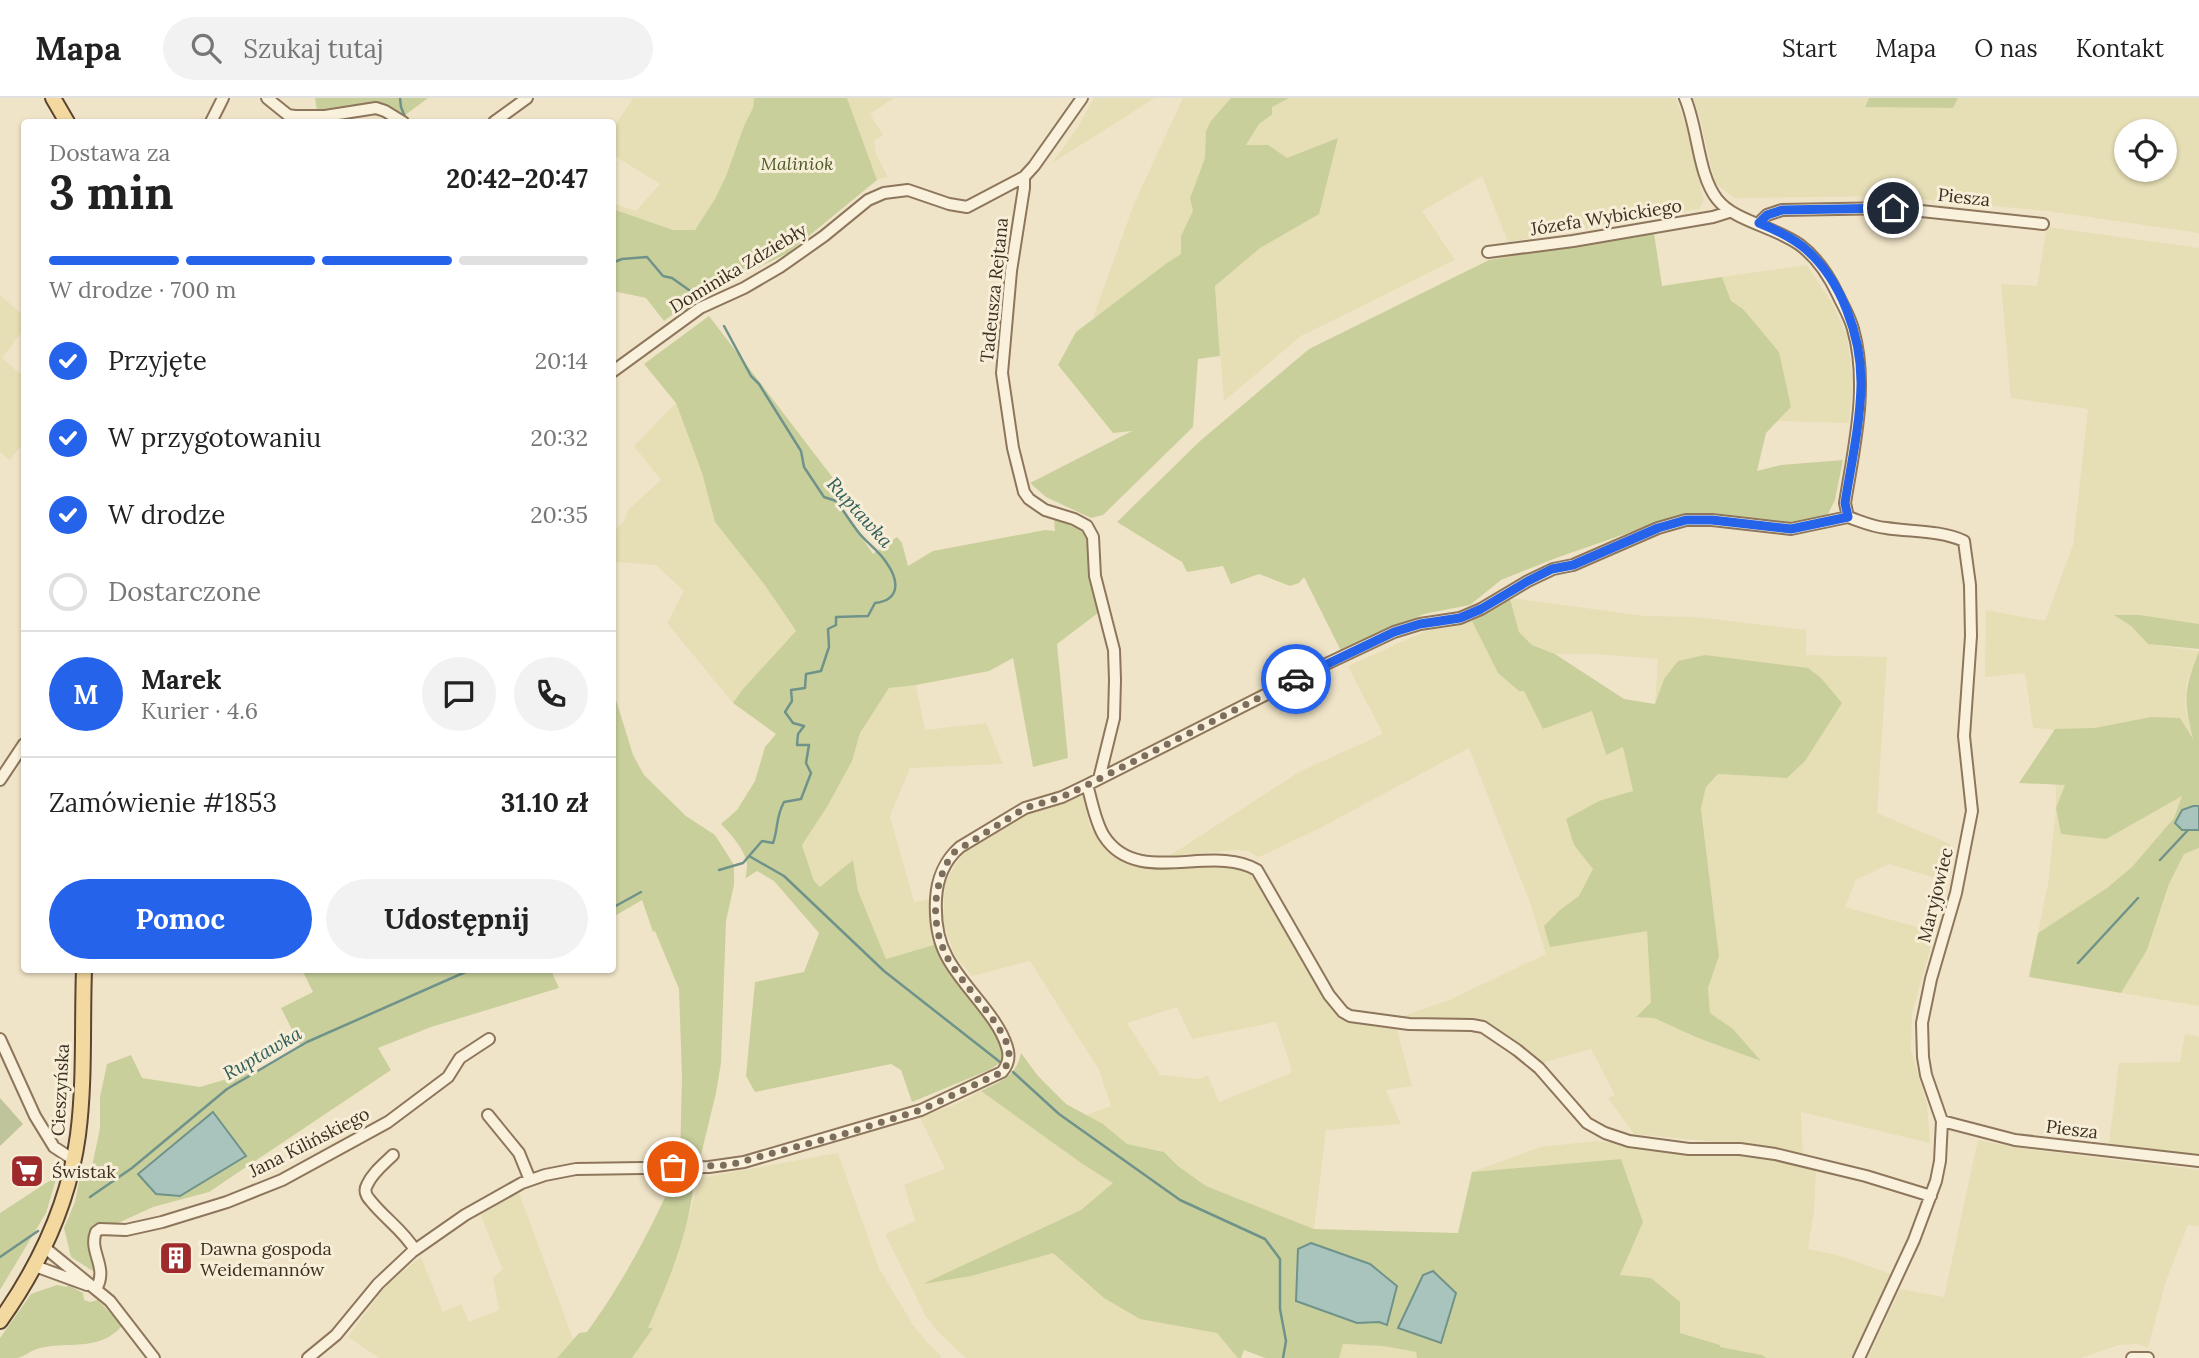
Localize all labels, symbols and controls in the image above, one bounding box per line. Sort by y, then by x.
search box [163,17,653,80]
text: Mapa [35,27,121,69]
icon: search [187,29,225,67]
text: Szukaj tutaj [243,32,384,65]
text: Start [1782,33,1837,64]
text: Mapa [1875,33,1936,64]
text: O nas [1974,33,2038,64]
text: Kontakt [2076,33,2164,64]
map controls [2114,119,2177,182]
button: locate [2114,119,2177,182]
text: Dostawa za [49,138,170,167]
park label: Maliniok [761,152,833,175]
text: 20:42–20:47 [446,162,588,195]
text: 3 min [49,163,174,222]
pin [1863,178,1923,238]
street label: Piesza [1937,183,1991,211]
icon: home [1874,189,1912,227]
street label: Józefa Wybickiego [1528,194,1683,240]
street label: Tadeusza Rejtana [975,216,1013,364]
street label: Dominika Zdziebły [665,218,811,318]
text: W drodze · 700 m [49,275,236,304]
icon: check [49,342,87,380]
text: Przyjęte [108,344,207,377]
text: 20:14 [535,346,588,375]
icon: check [49,419,87,457]
text: W przygotowaniu [108,421,321,454]
text: 20:32 [530,423,588,452]
water label: Ruptawka [822,472,898,553]
icon: check [49,496,87,534]
text: W drodze [108,498,225,531]
text: 20:35 [530,500,588,529]
text: Dostarczone [108,575,261,608]
courier [1261,644,1331,714]
button: chat [422,657,496,731]
button: phone [514,657,588,731]
icon: car [1277,660,1315,698]
text: Marek [141,663,221,696]
text: M [73,678,99,711]
text: Kurier · 4.6 [141,696,258,725]
text: Zamówienie #1853 [49,786,277,819]
text: 31.10 zł [501,786,588,819]
street label: Maryjowiec [1912,845,1958,945]
button: Pomoc [49,879,312,959]
button: Udostępnij [326,879,588,959]
water label: Ruptawka [218,1021,306,1085]
street label: Cieszyńska [46,1043,74,1137]
street label: Jana Kilińskiego [244,1102,373,1183]
street label: Piesza [2045,1114,2099,1144]
pin [643,1137,703,1197]
icon: bag [654,1148,692,1186]
supermarket icon: Świstak [8,1152,46,1190]
place label: Świstak [52,1160,116,1183]
place label: Dawna gospoda Weidemannów [200,1237,332,1281]
building icon: Dawna gospoda Weidemannów [157,1239,195,1277]

